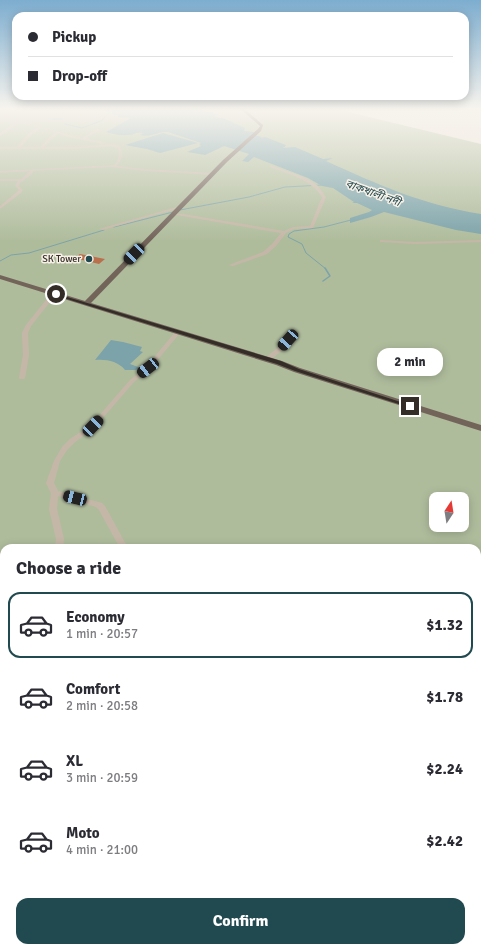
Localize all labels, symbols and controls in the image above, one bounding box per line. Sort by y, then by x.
text: Pickup [52,28,96,46]
text: Drop-off [52,67,107,85]
water label: বাকখালী নদী [344,177,404,210]
car [121,241,147,267]
place label: SK Tower [42,253,81,265]
marker: SK Tower [84,254,94,264]
route start [47,285,65,303]
car [276,327,300,353]
callout: 2 min [377,348,443,376]
text: 2 min [394,354,426,370]
car [135,356,161,380]
route end [401,397,419,415]
car [80,413,106,439]
car [62,489,88,507]
north arrow [429,492,469,532]
map controls [429,492,469,532]
text: Choose a ride [16,557,121,579]
icon: car [18,607,54,643]
text: Economy [66,608,125,626]
text: $1.32 [426,616,463,634]
text: 1 min · 20:57 [66,626,138,642]
icon: car [18,679,54,715]
text: Comfort [66,680,120,698]
text: $1.78 [426,688,463,706]
text: 2 min · 20:58 [66,698,138,714]
icon: car [18,751,54,787]
text: XL [66,752,83,770]
text: $2.24 [426,760,463,778]
text: 3 min · 20:59 [66,770,138,786]
icon: car [18,823,54,859]
text: Moto [66,824,100,842]
text: $2.42 [426,832,463,850]
text: 4 min · 21:00 [66,842,138,858]
button: Confirm [16,898,465,944]

